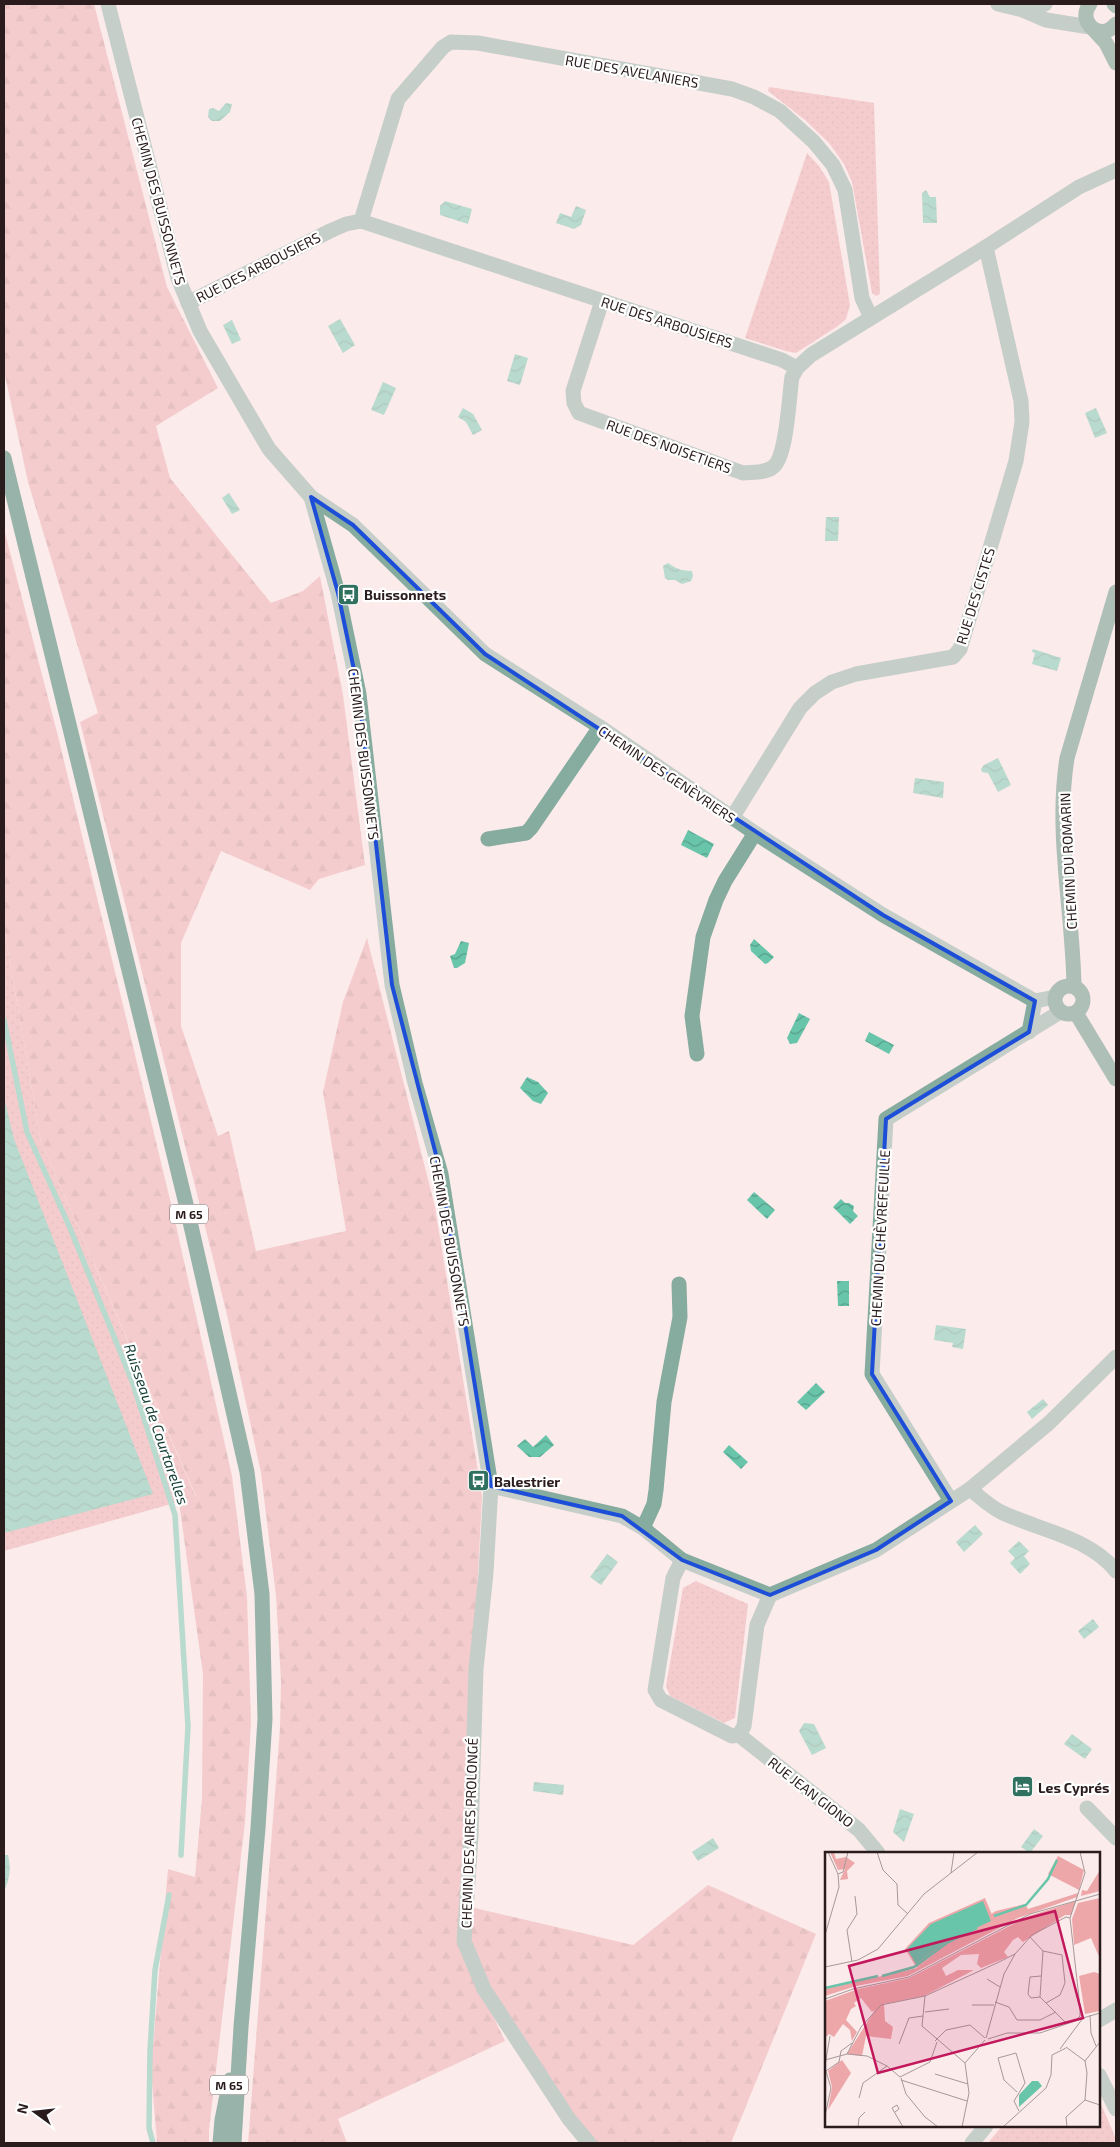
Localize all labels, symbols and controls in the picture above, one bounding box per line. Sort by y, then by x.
street label: RUE DES AVELANIERS [564,51,700,91]
street label: CHEMIN DES BUISSONNETS [128,115,190,287]
street label: RUE DES ARBOUSIERS [193,228,323,306]
street label: RUE DES ARBOUSIERS [599,293,735,351]
street label: RUE DES NOISETIERS [604,415,734,477]
street label: RUE DES CISTES [952,545,998,646]
bus stop icon: Buissonnets [336,582,360,606]
place label: Buissonnets [364,586,446,603]
street label: CHEMIN DES BUISSONNETS [345,667,383,841]
street label: CHEMIN DES GENÈVRIERS [595,722,739,826]
street label: CHEMIN DU ROMARIN [1056,792,1080,930]
street label: CHEMIN DU CHÈVREFEUILLE [867,1149,893,1327]
street label: CHEMIN DES BUISSONNETS [427,1155,473,1328]
road number: M 65 [170,1204,208,1224]
water label: Ruisseau de Courtarelles [121,1341,193,1507]
bus stop icon: Balestrier [466,1469,490,1493]
place label: Balestrier [494,1473,560,1490]
street label: CHEMIN DES AIRES PROLONGÉ [457,1737,481,1929]
street label: RUE JEAN GIONO [765,1753,857,1831]
hotel icon: Les Cyprés [1010,1775,1034,1799]
place label: Les Cyprés [1038,1779,1110,1796]
inset map [825,1852,1100,2127]
road number: M 65 [210,2076,248,2094]
north arrow [10,2087,60,2137]
text: N [12,2101,31,2116]

